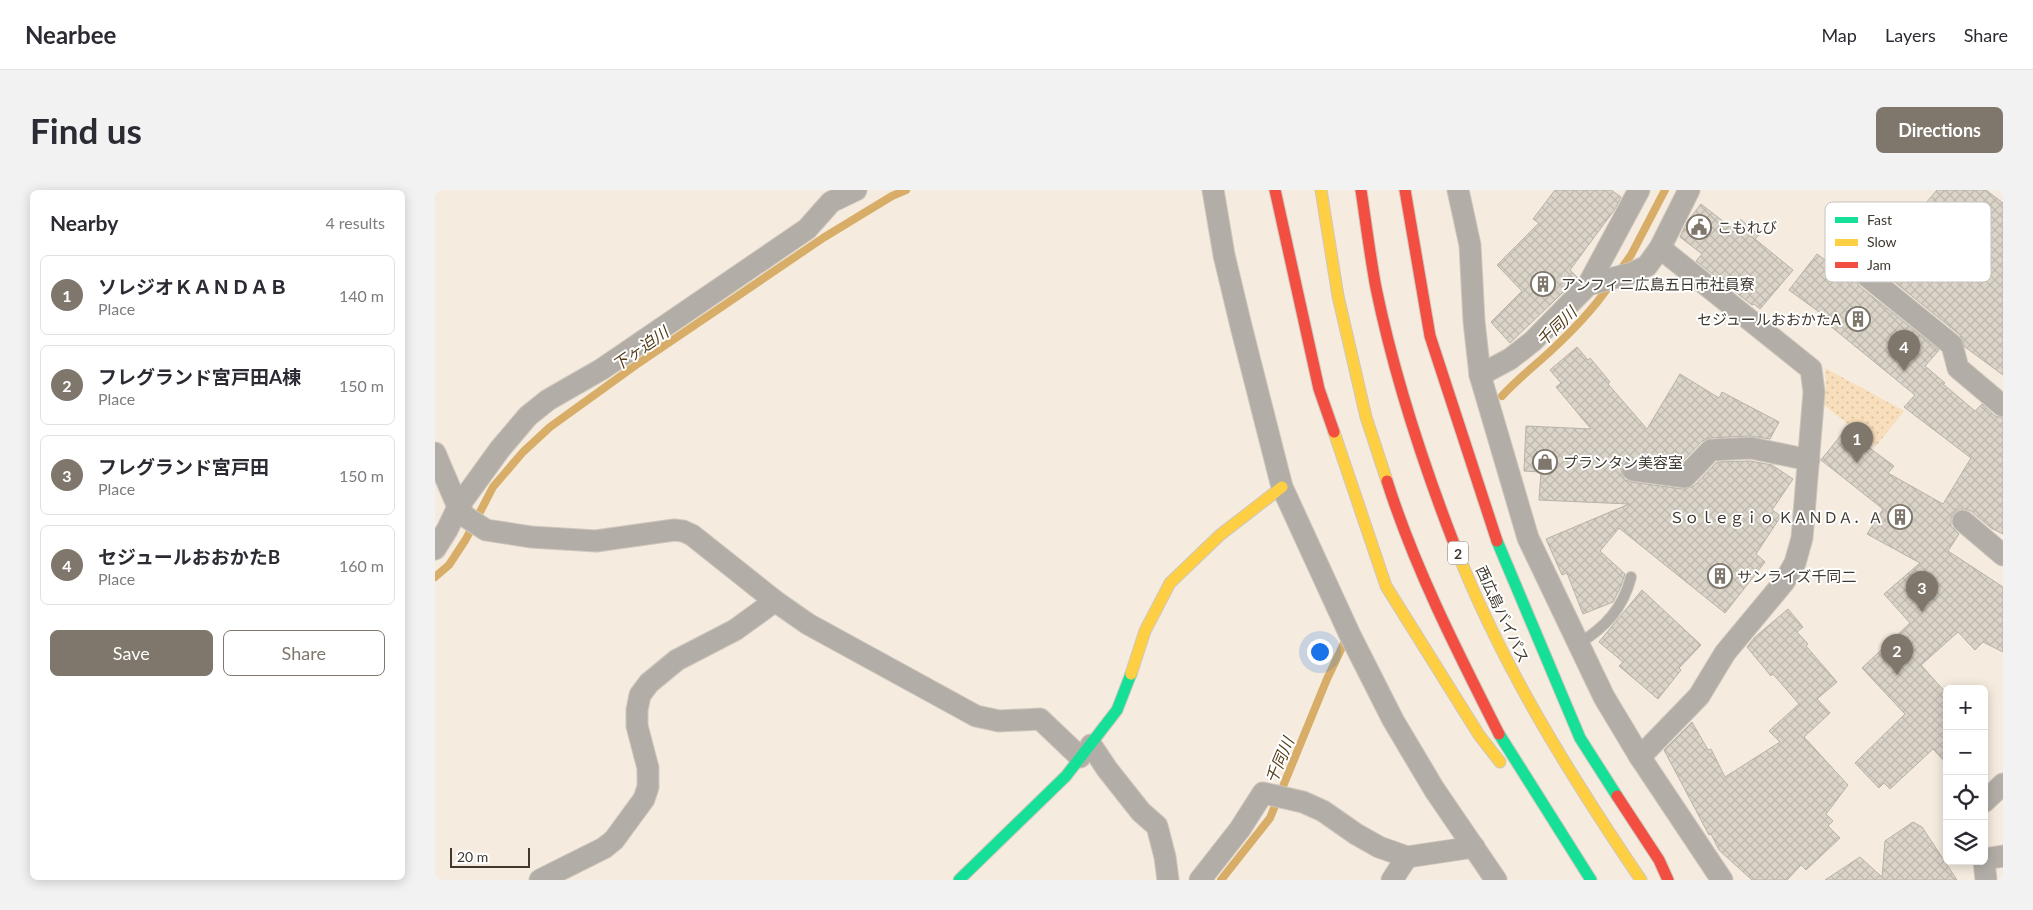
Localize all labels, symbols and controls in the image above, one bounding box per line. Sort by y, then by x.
text: Nearbee [25,20,116,49]
text: Map [1821,24,1857,46]
text: Layers [1885,24,1936,46]
text: Share [1964,24,2008,46]
button: Directions [1876,107,2003,153]
text: Find us [30,109,142,151]
legend [1825,202,1991,282]
text: Nearby [50,210,118,235]
text: Fast [1867,211,1892,228]
text: 4 results [325,213,385,232]
public building icon: こもれび [1686,214,1712,240]
place label: こもれび [1717,218,1777,236]
text: Slow [1867,233,1897,250]
text: Jam [1867,256,1891,273]
building icon: アンフィニ広島五日市社員寮 [1530,271,1556,297]
text: ソレジオＫＡＮＤＡＢ [98,275,288,298]
place label: アンフィニ広島五日市社員寮 [1561,275,1755,293]
text: 1 [62,286,72,305]
text: 140 m [339,286,384,305]
text: Place [98,299,135,318]
water label: 千同川 [1532,301,1581,350]
building icon: セジュールおおかたA [1845,306,1871,332]
place label: セジュールおおかたA [1697,310,1842,328]
water label: 下ヶ迫川 [608,321,673,374]
pin: 4 [1888,330,1920,371]
text: フレグランド宮戸田A棟 [98,365,301,388]
text: 2 [62,376,72,395]
text: 150 m [339,376,384,395]
text: Place [98,389,135,408]
pin: 1 [1841,422,1873,463]
shop icon: プランタン美容室 [1532,449,1558,475]
place label: プランタン美容室 [1563,453,1683,471]
text: フレグランド宮戸田 [98,455,269,478]
text: 3 [62,466,72,485]
text: 150 m [339,466,384,485]
text: Place [98,479,135,498]
building icon: Ｓｏｌｅｇｉｏ ＫＡＮＤＡ．Ａ [1887,504,1913,530]
place label: Ｓｏｌｅｇｉｏ ＫＡＮＤＡ．Ａ [1669,508,1883,527]
road number: 2 [1448,542,1468,564]
text: セジュールおおかたB [98,545,280,568]
text: 4 [62,556,72,575]
text: 160 m [339,556,384,575]
street label: 西広島バイパス [1473,563,1533,665]
building icon: サンライズ千同二 [1707,563,1733,589]
place label: サンライズ千同二 [1737,567,1857,585]
text: Place [98,569,135,588]
pin: 3 [1906,571,1938,612]
button: Save [50,630,213,676]
button: Share [223,630,385,676]
pin: 2 [1881,634,1913,675]
your location [1307,639,1333,665]
map controls [1943,685,1988,865]
button: + [1943,685,1988,730]
button: − [1943,730,1988,775]
water label: 千同川 [1261,732,1298,786]
button: locate [1943,775,1988,820]
button: layers [1943,820,1988,865]
scale bar [450,845,530,868]
text: 20 m [457,848,488,865]

